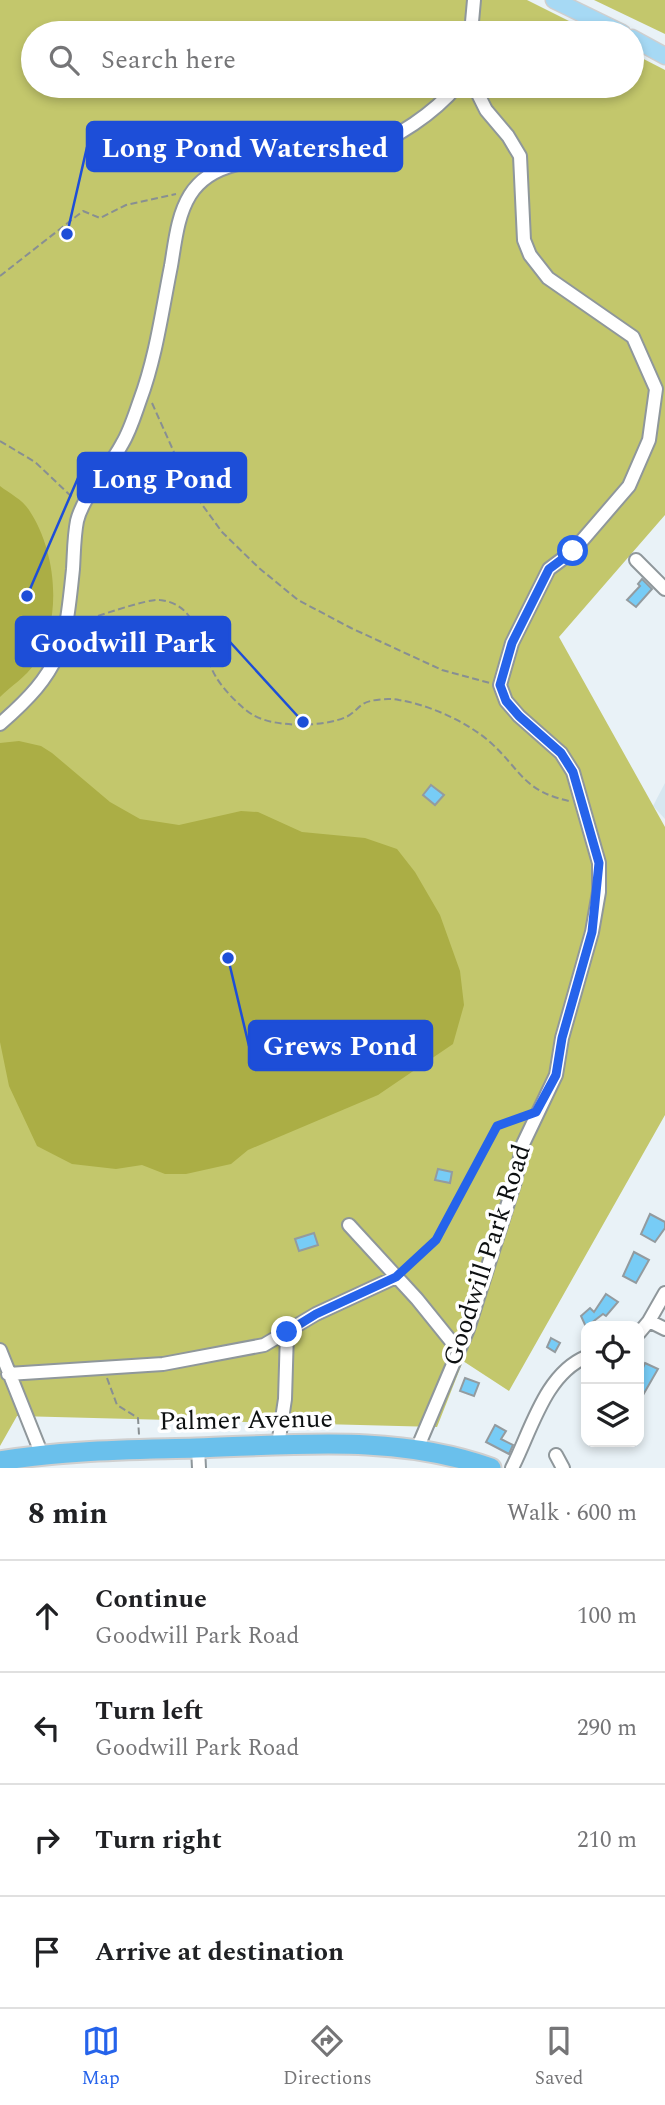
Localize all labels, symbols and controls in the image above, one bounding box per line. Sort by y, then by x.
search box [21,21,644,98]
text: Search here [101,40,236,80]
icon: search [45,41,83,79]
callout: Long Pond Watershed [87,122,402,171]
text: Long Pond Watershed [102,127,388,170]
callout: Long Pond [78,453,246,502]
text: Long Pond [92,458,232,501]
route start [557,535,588,566]
callout: Goodwill Park [16,617,230,666]
text: Goodwill Park [30,622,216,665]
callout: Grews Pond [249,1021,432,1070]
text: Grews Pond [263,1025,417,1068]
street label: Goodwill Park Road [432,1139,542,1371]
route end [271,1316,302,1347]
map controls [581,1321,644,1447]
button: locate [581,1321,644,1384]
button: layers [581,1384,644,1447]
street label: Palmer Avenue [159,1398,333,1442]
text: 8 min [28,1491,108,1537]
text: Walk · 600 m [507,1496,637,1531]
text: Continue [95,1579,207,1619]
icon: ahead [28,1597,66,1635]
text: 100 m [577,1599,637,1634]
text: Goodwill Park Road [95,1619,299,1654]
text: Turn left [95,1691,203,1731]
icon: left [28,1709,66,1747]
text: 290 m [577,1711,637,1746]
text: Goodwill Park Road [95,1731,299,1766]
text: Turn right [95,1820,222,1860]
icon: right [28,1821,66,1859]
text: 210 m [577,1823,637,1858]
text: Arrive at destination [95,1932,344,1972]
icon: arrive [28,1933,66,1971]
tab: Map [82,2022,120,2093]
tab: Directions [283,2022,372,2093]
tab: Saved [535,2022,583,2093]

